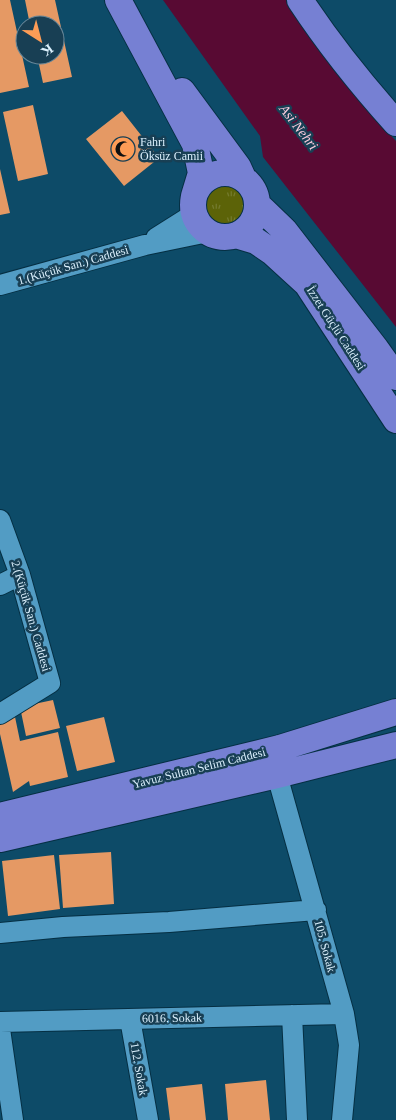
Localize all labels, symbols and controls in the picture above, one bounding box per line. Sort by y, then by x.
north arrow [15,15,65,65]
text: K [38,41,56,59]
water label: Asi Nehri [276,101,321,153]
place label: Fahri Öksüz Camii [140,135,204,163]
mosque icon: Fahri Öksüz Camii [110,136,136,162]
street label: 1.(Küçük San.) Caddesi [16,242,131,288]
street label: İzzet Güçlü Caddesi [304,283,369,373]
street label: 2.(Küçük San.) Caddesi [8,559,54,674]
street label: Yavuz Sultan Selim Caddesi [131,745,268,791]
street label: 105. Sokak [311,918,339,974]
street label: 6016. Sokak [142,1010,202,1026]
street label: 112. Sokak [127,1041,151,1097]

